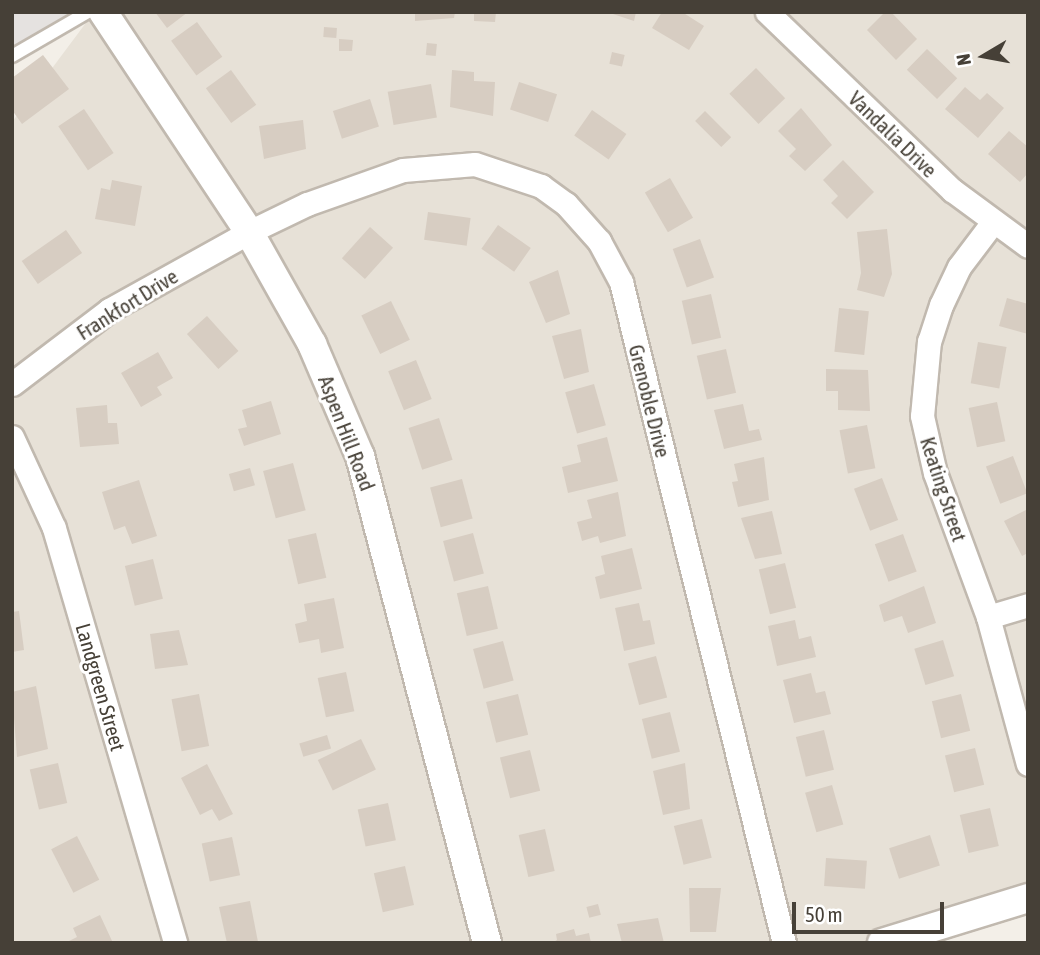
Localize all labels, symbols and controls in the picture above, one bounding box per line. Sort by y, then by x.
north arrow [949,21,1019,91]
text: N [952,52,975,67]
street label: Vandalia Drive [844,86,942,182]
street label: Frankfort Drive [72,263,182,345]
street label: Grenoble Drive [624,342,676,460]
street label: Aspen Hill Road [313,372,381,494]
street label: Keating Street [915,434,973,544]
street label: Landgreen Street [71,620,131,754]
scale bar [795,888,947,932]
text: 50 m [805,902,843,926]

